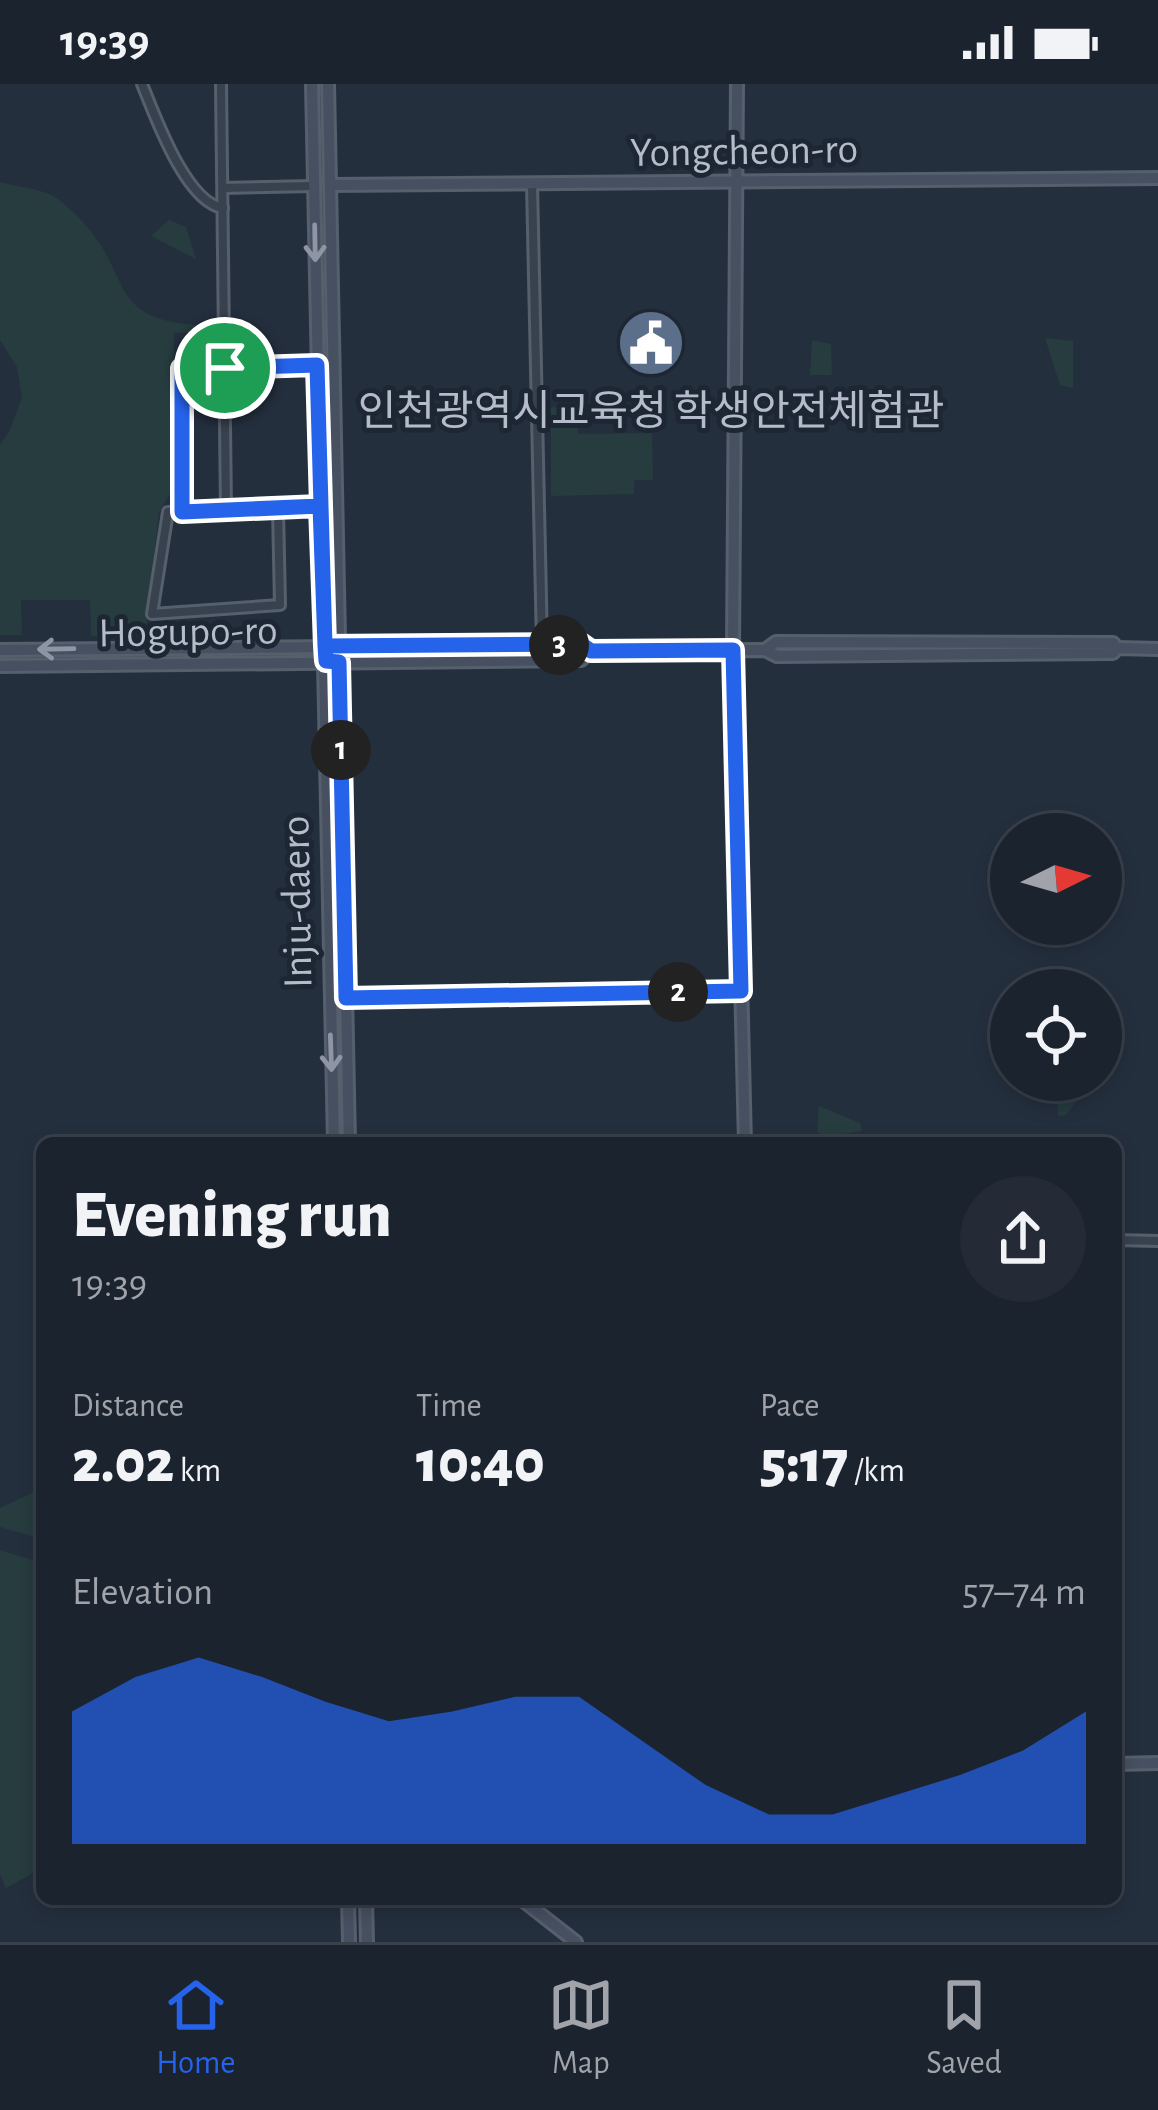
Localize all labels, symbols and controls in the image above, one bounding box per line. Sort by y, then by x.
text: 19:39 [60,19,149,64]
street label: Yongcheon-ro [630,128,858,174]
one-way arrow [303,223,326,262]
public building icon: 인천광역시교육청 학생안전체험관 [616,308,686,378]
pin [174,317,276,419]
icon: arrive [192,335,258,401]
place label: 인천광역시교육청 학생안전체험관 [358,389,944,433]
street label: Hogupo-ro [98,609,278,655]
pin: 3 [529,615,589,675]
text: 3 [552,628,566,661]
one-way arrow [37,638,76,661]
pin: 1 [311,720,371,780]
text: 1 [335,733,347,766]
north arrow [990,813,1122,945]
map controls [990,813,1122,1101]
street label: Inju-daero [274,815,320,989]
pin: 2 [648,962,708,1022]
button: locate [990,969,1122,1101]
text: 2 [670,975,686,1008]
one-way arrow [320,1033,343,1072]
button: share [960,1176,1086,1302]
text: Evening run [72,1183,392,1249]
text: 19:39 [72,1265,147,1304]
text: Distance [72,1390,184,1423]
text: Time [416,1390,482,1423]
text: Pace [760,1390,819,1423]
text: 2.02 [72,1433,174,1493]
text: 10:40 [416,1433,545,1493]
text: 5:17 [760,1433,848,1493]
text: km [174,1455,221,1488]
text: /km [848,1455,905,1488]
text: Elevation [72,1573,213,1612]
text: 57–74 m [962,1573,1086,1612]
tab: Home [156,1972,236,2084]
tab: Map [548,1972,614,2084]
tab: Saved [926,1972,1002,2084]

